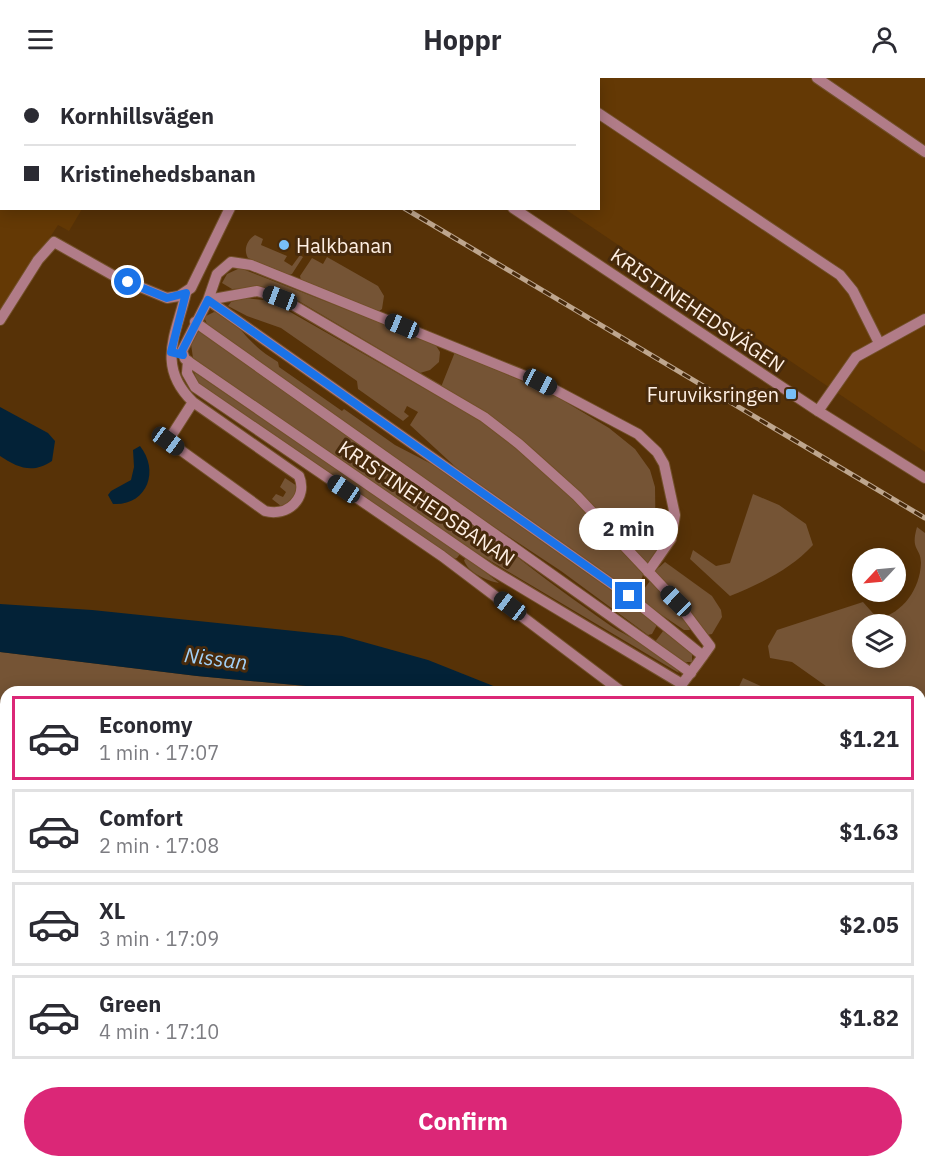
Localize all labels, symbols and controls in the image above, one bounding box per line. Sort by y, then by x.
text: Hoppr [423,22,502,57]
icon: menu [24,23,57,56]
icon: person [868,23,901,56]
text: Kornhillsvägen [60,101,214,130]
text: Kristinehedsbanan [60,159,256,188]
place label: Halkbanan [296,232,392,259]
marker: Halkbanan [277,238,291,252]
street label: KRISTINEHEDSVÄGEN [606,242,790,378]
route start [114,268,141,295]
car [260,283,300,313]
car [382,311,422,341]
car [520,366,560,398]
place label: Furuviksringen [647,381,779,408]
marker: Furuviksringen [784,387,798,401]
car [148,423,188,459]
street label: KRISTINEHEDSBANAN [333,434,521,572]
car [324,471,364,507]
callout: 2 min [580,509,678,551]
text: 2 min [602,515,655,542]
north arrow [852,548,906,602]
map controls [852,548,906,668]
route end [615,582,642,609]
car [657,582,695,620]
car [490,588,530,624]
button: layers [852,614,906,668]
water label: Nissan [183,640,249,676]
text: Economy [99,710,193,739]
icon: car [27,711,81,765]
text: $1.21 [839,724,899,753]
text: 1 min · 17:07 [99,739,219,766]
text: Comfort [99,803,183,832]
icon: car [27,804,81,858]
text: $1.63 [839,817,899,846]
text: 2 min · 17:08 [99,832,219,859]
text: XL [99,896,125,925]
icon: car [27,897,81,951]
text: $2.05 [839,910,899,939]
text: 3 min · 17:09 [99,925,219,952]
text: Green [99,989,161,1018]
icon: car [27,990,81,1044]
text: $1.82 [839,1003,899,1032]
text: 4 min · 17:10 [99,1018,219,1045]
button: Confirm [24,1087,902,1156]

